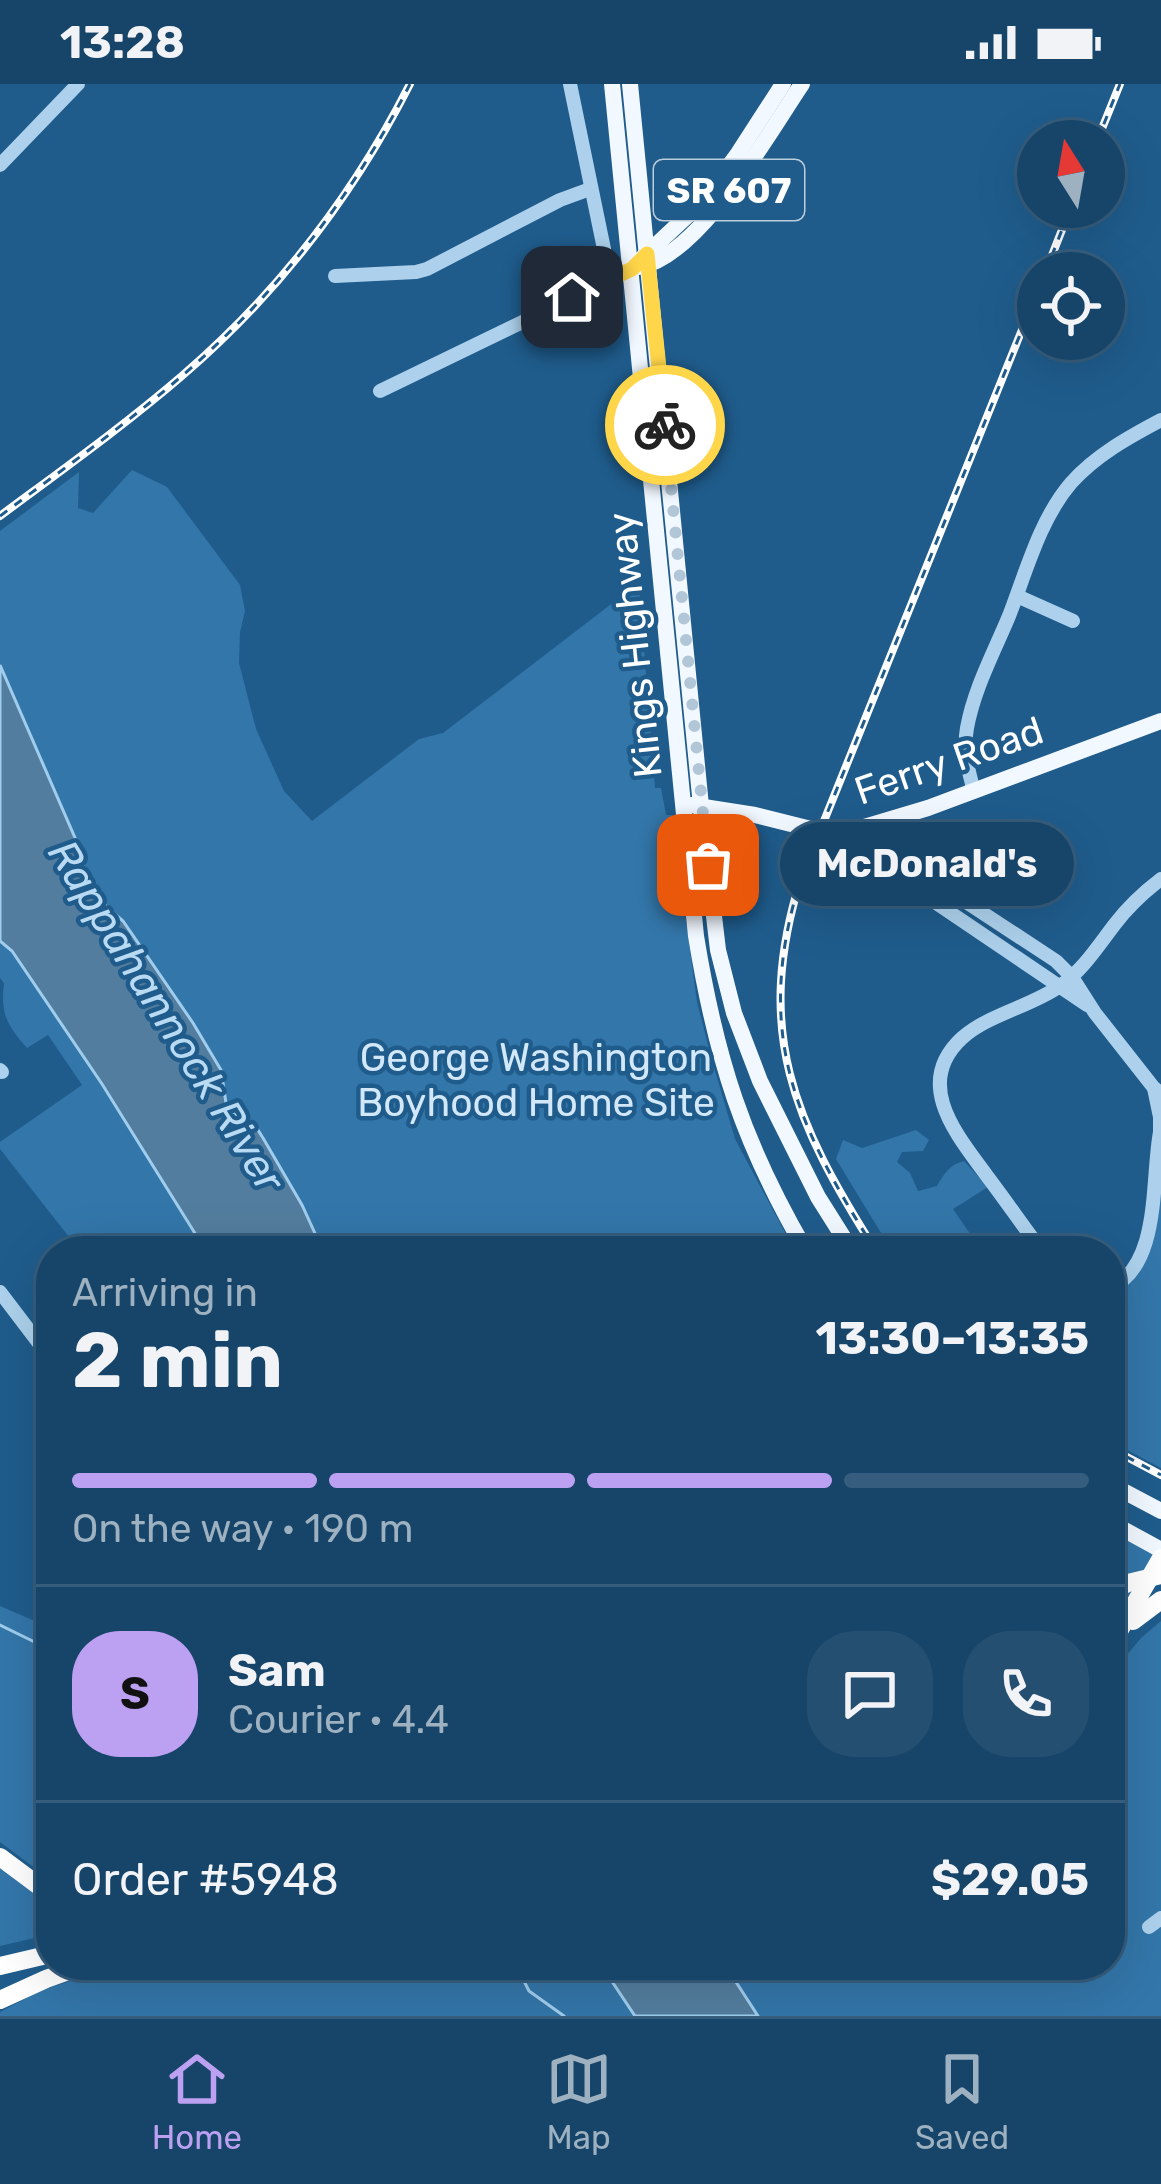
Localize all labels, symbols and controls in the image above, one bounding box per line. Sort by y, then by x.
text: 13:28 [60,16,185,69]
north arrow [1017,120,1125,228]
map controls [1017,120,1125,360]
road number: SR 607 [654,160,804,220]
pin [521,246,623,348]
button: locate [1017,252,1125,360]
icon: home [539,264,605,330]
courier [605,365,725,485]
icon: bike [632,392,698,458]
street label: Kings Highway [598,510,672,780]
street label: Ferry Road [849,707,1049,815]
pin [657,814,759,916]
callout: McDonald's [780,823,1074,907]
water label: Rappahannock River [37,830,296,1203]
icon: bag [675,832,741,898]
text: McDonald's [816,841,1038,887]
park label: George Washington Boyhood Home Site [357,1035,715,1126]
text: Arriving in [72,1270,258,1316]
text: 13:30–13:35 [815,1312,1089,1365]
text: 2 min [72,1314,283,1407]
text: On the way · 190 m [72,1506,413,1552]
button: chat [807,1631,933,1757]
button: phone [963,1631,1089,1757]
text: Sam [228,1644,326,1697]
text: S [120,1667,150,1720]
text: Courier · 4.4 [228,1697,449,1743]
text: Order #5948 [72,1853,339,1906]
text: $29.05 [931,1853,1089,1906]
tab: Home [152,2046,242,2157]
tab: Map [546,2046,612,2157]
tab: Saved [915,2046,1009,2157]

